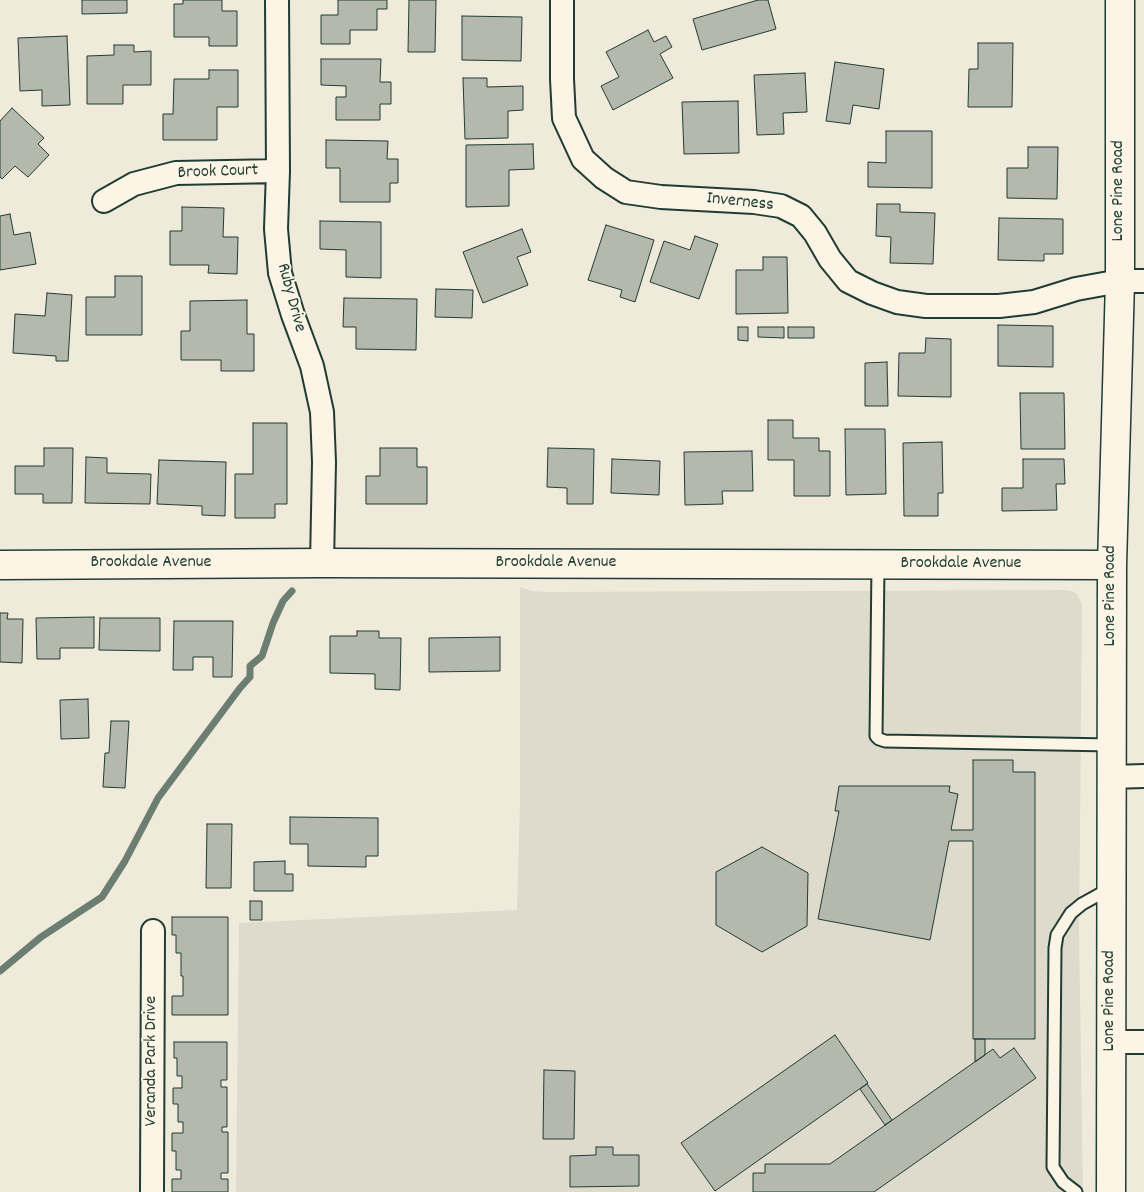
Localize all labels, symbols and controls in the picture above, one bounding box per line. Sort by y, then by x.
street label: Lone Pine Road [1109,140,1131,242]
street label: Brook Court [177,161,259,185]
street label: Inverness [705,189,775,217]
street label: Ruby Drive [270,261,310,335]
street label: Lone Pine Road [1101,545,1123,647]
street label: Brookdale Avenue [90,553,212,575]
street label: Brookdale Avenue [495,553,617,575]
street label: Brookdale Avenue [900,554,1022,576]
street label: Lone Pine Road [1100,950,1122,1052]
street label: Veranda Park Drive [142,996,164,1126]

